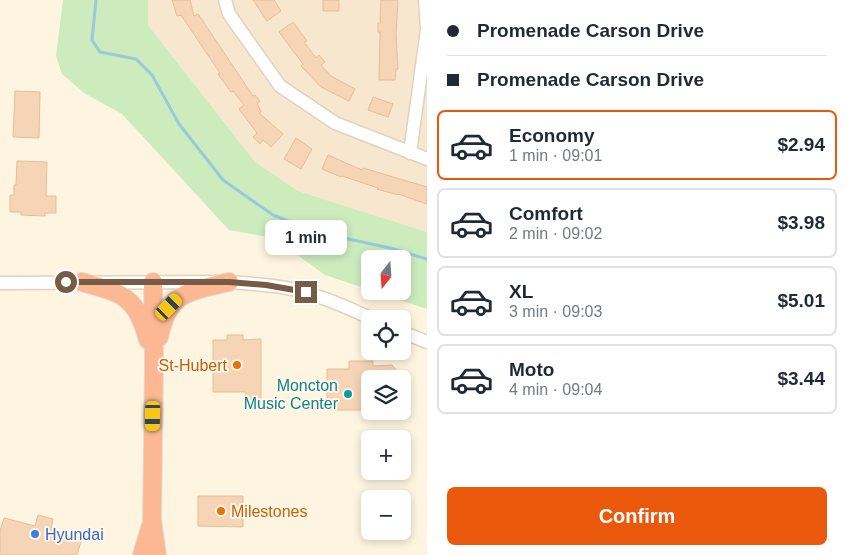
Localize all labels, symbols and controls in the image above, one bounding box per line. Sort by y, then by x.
text: Promenade Carson Drive [477,20,704,41]
text: Promenade Carson Drive [477,69,704,90]
icon: car [449,123,494,168]
text: Economy [509,125,595,146]
text: $2.94 [777,134,825,155]
text: 1 min · 09:01 [509,147,602,164]
icon: car [449,201,494,246]
text: Comfort [509,203,583,224]
text: $3.98 [777,212,825,233]
callout: 1 min [265,220,347,254]
text: 2 min · 09:02 [509,225,602,242]
text: 1 min [285,229,327,246]
north arrow [361,250,411,300]
map controls [361,250,411,540]
route start [55,271,77,293]
icon: car [449,279,494,324]
route end [295,281,317,303]
text: XL [509,281,533,302]
text: $5.01 [777,290,825,311]
car [153,291,184,323]
text: 3 min · 09:03 [509,303,602,320]
button: locate [361,310,411,360]
place label: St-Hubert [159,357,228,374]
icon: car [449,357,494,402]
marker: St-Hubert [231,359,243,371]
text: Moto [509,359,554,380]
text: $3.44 [777,368,825,389]
button: layers [361,370,411,420]
place label: Moncton Music Center [244,377,339,412]
text: 4 min · 09:04 [509,381,602,398]
marker: Moncton Music Center [342,388,354,400]
car [145,401,160,431]
button: + [361,430,411,480]
button: Confirm [447,487,827,545]
button: − [361,490,411,540]
place label: Milestones [231,503,307,520]
marker: Milestones [215,505,227,517]
place label: Hyundai [45,526,104,543]
marker: Hyundai [29,528,41,540]

